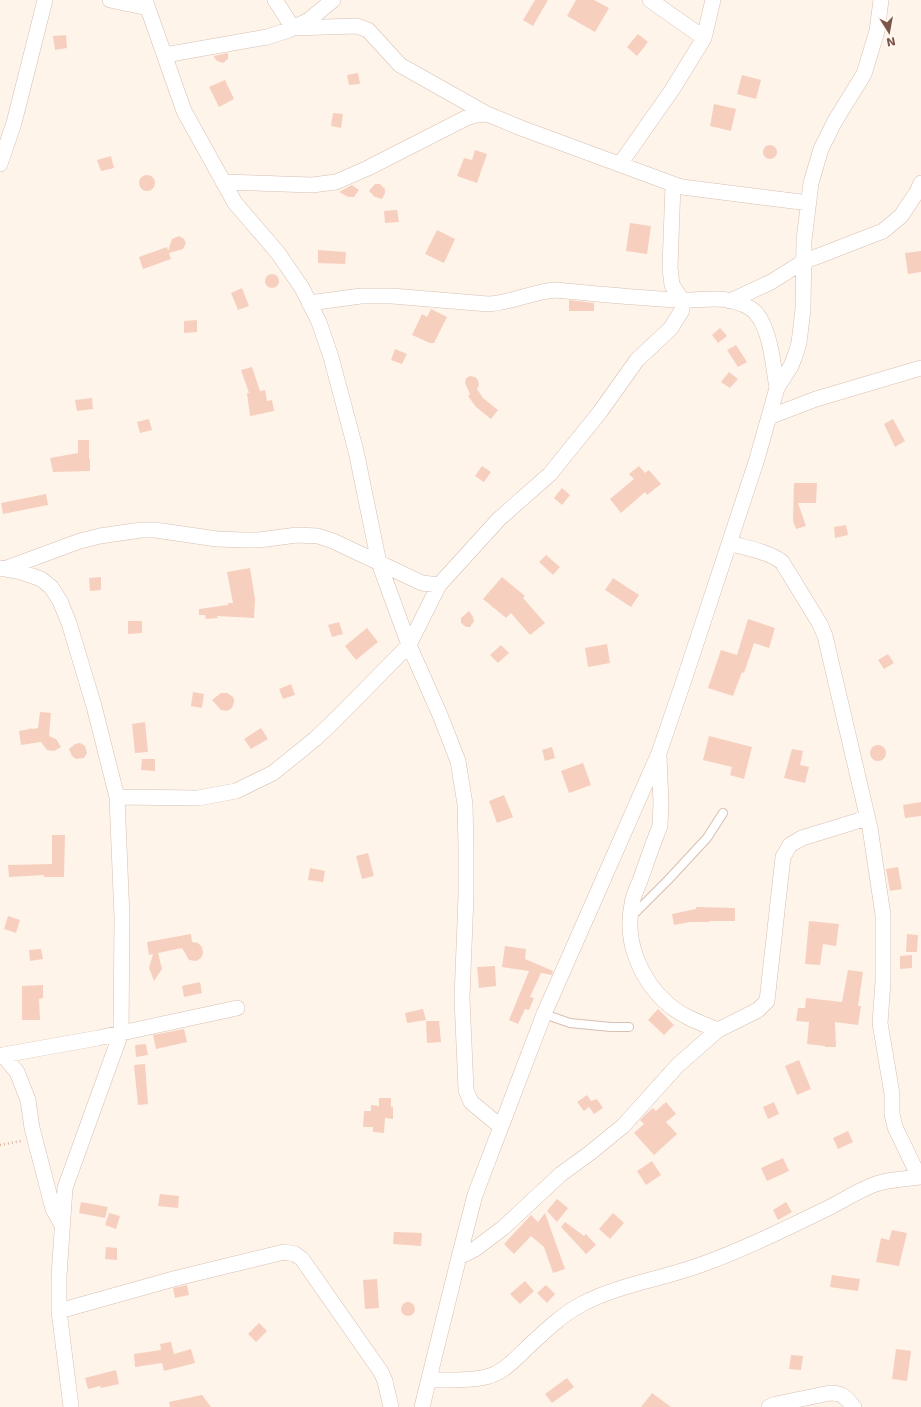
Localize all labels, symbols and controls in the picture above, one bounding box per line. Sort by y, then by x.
north arrow [869,12,909,52]
text: N [885,34,897,49]

